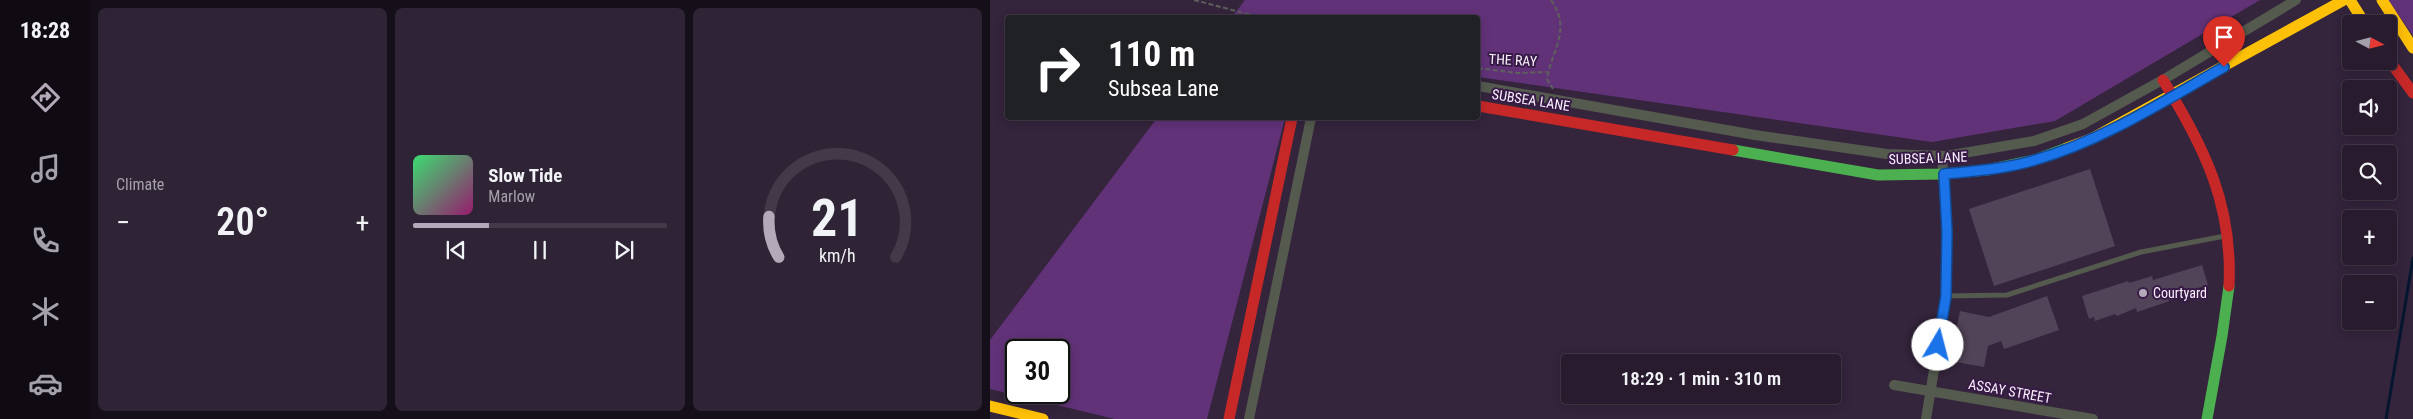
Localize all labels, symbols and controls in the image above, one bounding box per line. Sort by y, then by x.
north arrow [2342,15,2398,70]
map controls [2342,15,2397,330]
pin [2203,16,2245,67]
text: 18:28 [20,18,70,43]
icon: arrive [2210,23,2238,51]
text: 110 m [1108,34,1195,75]
icon: right [1025,35,1090,100]
street label: THE RAY [1488,51,1538,69]
text: Subsea Lane [1108,76,1219,101]
icon: directions [28,80,63,115]
button: sound [2342,80,2397,135]
street label: SUBSEA LANE [1491,86,1571,114]
button: search [2342,145,2397,200]
street label: SUBSEA LANE [1888,149,1968,167]
icon: music [28,151,63,186]
text: Slow Tide [488,164,562,187]
text: Climate [116,175,164,194]
text: Marlow [488,187,535,206]
text: 21 [811,188,864,249]
text: 20° [216,200,269,244]
text: − [116,206,130,239]
text: + [355,206,369,239]
button: + [2342,210,2397,265]
icon: phone [28,223,63,258]
icon: previous [442,236,470,264]
icon: pause [526,236,554,264]
icon: next [610,236,638,264]
text: km/h [819,245,856,266]
button: − [2342,275,2397,330]
place label: Courtyard [2153,285,2207,301]
marker: Courtyard [2137,287,2149,299]
icon: climate [28,294,63,329]
position arrow [1911,318,1963,370]
speed limit sign: 30 [1005,339,1070,404]
icon: car [28,366,63,401]
text: 18:29 · 1 min · 310 m [1621,367,1781,390]
street label: ASSAY STREET [1967,376,2053,406]

